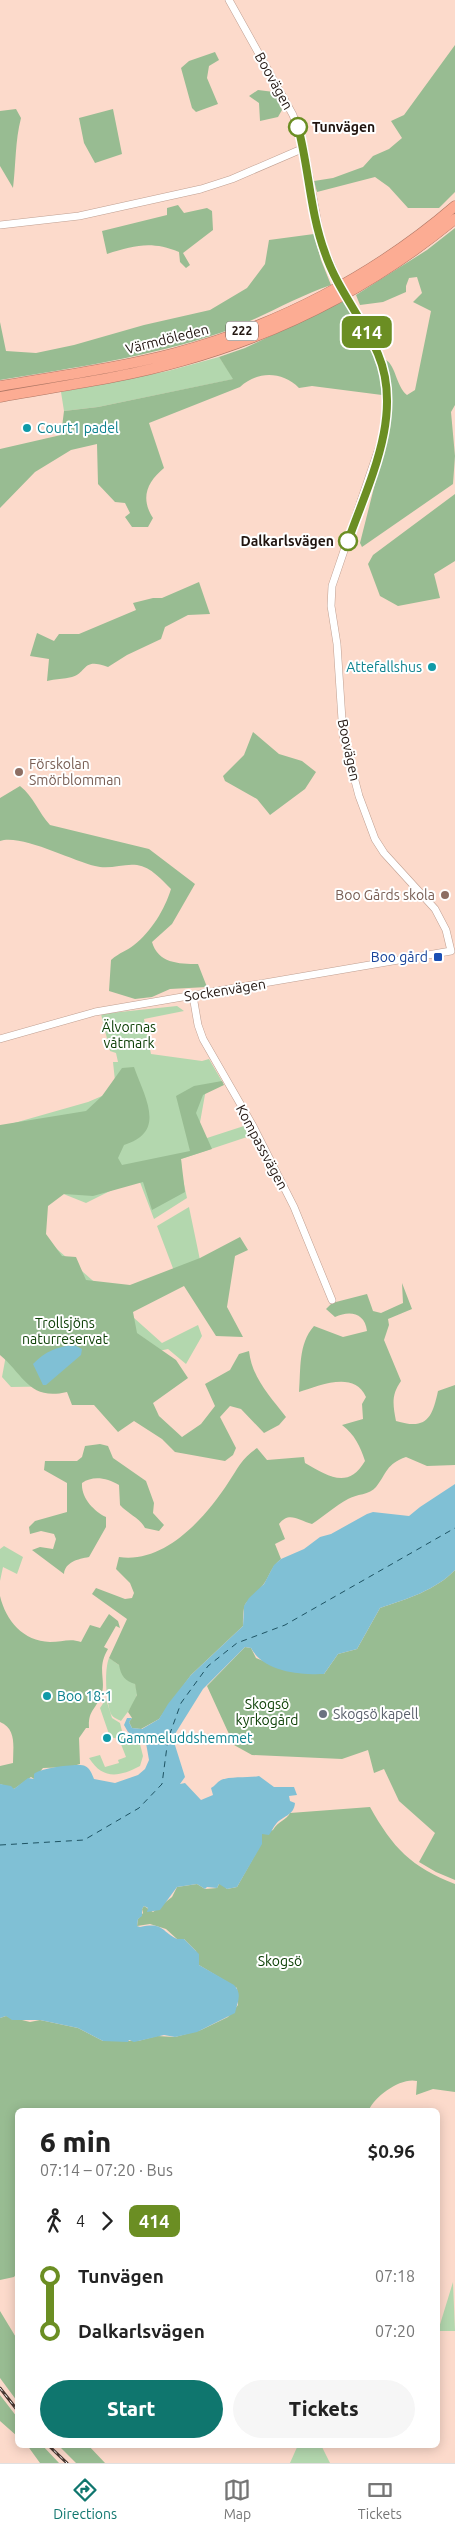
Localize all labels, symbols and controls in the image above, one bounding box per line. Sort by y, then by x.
street label: Boovägen [252,50,296,112]
marker: Tunvägen [288,117,308,137]
place label: Tunvägen [312,119,375,135]
line badge: 414 [338,316,396,348]
street label: Värmdöleden [124,321,210,357]
road number: 222 [226,322,258,341]
text: 414 [352,322,382,342]
place label: Court1 padel [37,420,119,436]
marker: Court1 padel [21,422,33,434]
marker: Dalkarlsvägen [338,531,358,551]
place label: Dalkarlsvägen [241,533,334,549]
place label: Attefallshus [346,659,422,675]
marker: Attefallshus [426,661,438,673]
street label: Boovägen [335,718,363,782]
place label: Förskolan Smörblomman [29,756,121,788]
marker: Förskolan Smörblomman [13,766,25,778]
place label: Boo Gårds skola [335,887,435,903]
marker: Boo Gårds skola [439,889,451,901]
place label: Boo gård [371,949,428,965]
marker: Boo gård [432,951,444,963]
street label: Sockenvägen [183,976,267,1004]
park label: Älvornas våtmark [102,1019,156,1051]
street label: Kompassvägen [233,1102,291,1192]
park label: Trollsjöns naturreservat [22,1315,108,1347]
place label: Boo 18:1 [57,1688,113,1704]
marker: Boo 18:1 [41,1690,53,1702]
park label: Skogsö kyrkogård [236,1696,298,1728]
place label: Skogsö kapell [333,1706,419,1722]
marker: Skogsö kapell [317,1708,329,1720]
place label: Gammeluddshemmet [117,1730,253,1746]
marker: Gammeluddshemmet [101,1732,113,1744]
park label: Skogsö [258,1953,302,1969]
text: 6 min [40,2126,111,2157]
text: $0.96 [367,2140,415,2162]
text: 07:14 – 07:20 · Bus [40,2161,173,2179]
icon: walk [40,2207,68,2235]
icon: forward [93,2207,121,2235]
text: 414 [139,2211,170,2231]
text: 4 [76,2212,85,2230]
text: Tunvägen [78,2265,164,2287]
text: 07:18 [375,2267,415,2285]
text: Dalkarlsvägen [78,2320,205,2342]
text: 07:20 [375,2322,415,2340]
button: Start [40,2380,223,2438]
button: Tickets [233,2380,415,2438]
tab: Directions [53,2476,117,2522]
tab: Map [223,2476,251,2522]
tab: Tickets [358,2476,402,2522]

